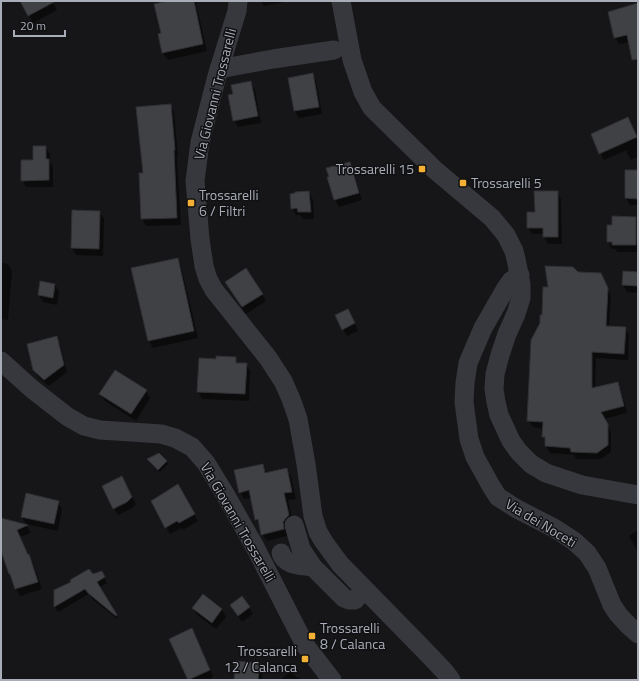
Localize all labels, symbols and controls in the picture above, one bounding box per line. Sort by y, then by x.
scale bar [14,12,65,38]
text: 20 m [20,16,46,35]
street label: Via Giovanni Trossarelli [188,26,241,162]
place label: Trossarelli 15 [336,158,414,179]
marker: Trossarelli 15 [417,164,427,174]
place label: Trossarelli 5 [471,172,542,193]
marker: Trossarelli 5 [458,178,468,188]
place label: Trossarelli 6 / Filtri [199,184,259,221]
marker: Trossarelli 6 / Filtri [186,198,196,208]
street label: Via Giovanni Trossarelli [196,458,281,585]
street label: Via dei Noceti [502,493,581,552]
place label: Trossarelli 8 / Calanca [320,617,385,654]
marker: Trossarelli 8 / Calanca [307,631,317,641]
place label: Trossarelli 12 / Calanca [224,640,297,677]
marker: Trossarelli 12 / Calanca [300,654,310,664]

